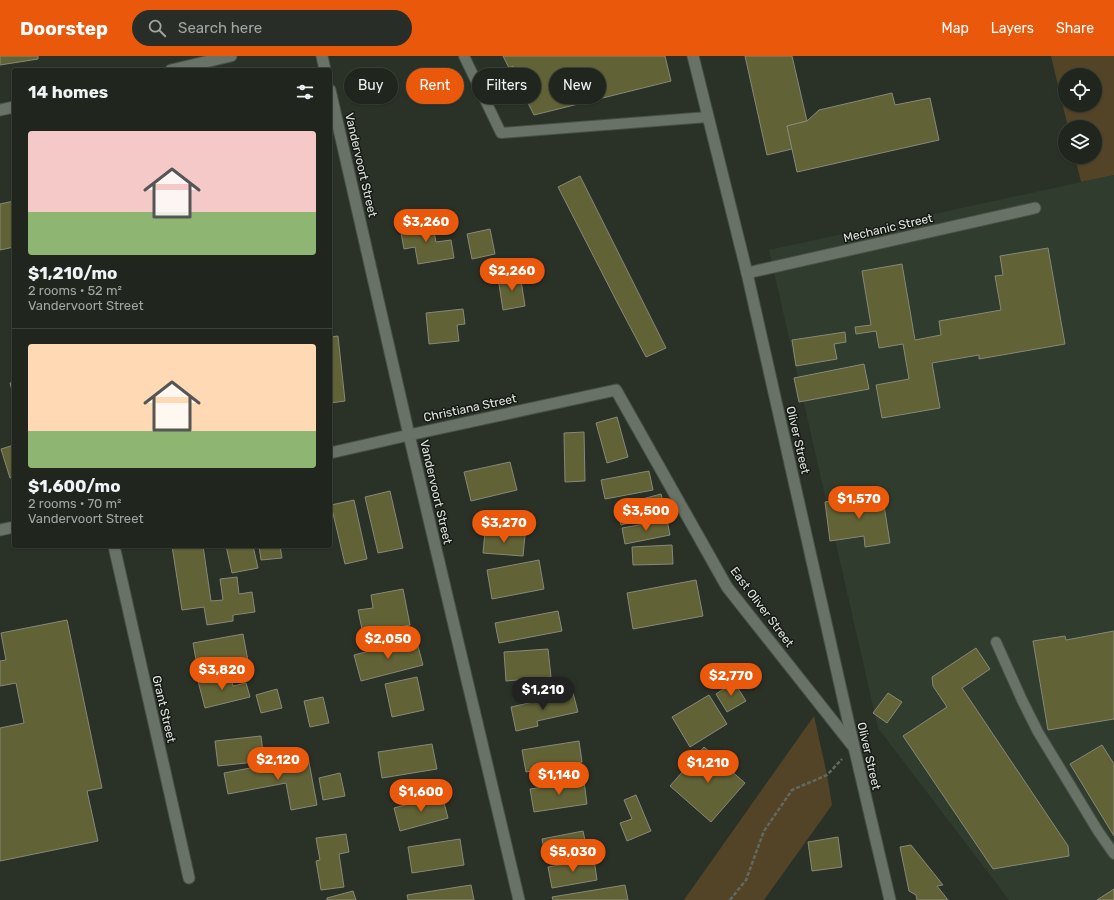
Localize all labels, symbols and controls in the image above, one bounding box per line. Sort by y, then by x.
search box [132,10,412,46]
text: Doorstep [20,17,108,40]
icon: search [146,17,168,39]
text: Search here [178,19,262,37]
text: Map [942,20,969,37]
text: Layers [991,20,1034,37]
text: Share [1056,20,1094,37]
chip: Buy [344,68,398,104]
chip: Rent [406,68,464,104]
chip: Filters [472,68,541,104]
chip: New [549,68,606,104]
map controls [1058,68,1102,164]
button: locate [1058,68,1102,112]
icon: filters [294,81,316,103]
text: 14 homes [28,82,108,102]
street label: Vandervoort Street [342,111,380,219]
button: layers [1058,120,1102,164]
icon: home [136,157,208,229]
pin: $3,260 [393,209,459,243]
street label: Mechanic Street [842,211,934,245]
text: $3,260 [403,214,449,229]
pin: $2,260 [479,258,545,292]
text: $1,210/mo [28,263,117,283]
text: $2,260 [489,263,535,278]
text: 2 rooms · 52 m² [28,283,122,298]
text: Vandervoort Street [28,298,143,313]
icon: home [136,370,208,442]
street label: Christiana Street [422,391,518,425]
street label: Oliver Street [783,405,813,475]
street label: Vandervoort Street [417,438,455,546]
text: $1,600/mo [28,476,121,496]
pin: $1,570 [826,486,892,520]
text: $1,570 [837,491,881,506]
text: 2 rooms · 70 m² [28,496,122,511]
pin: $3,500 [613,498,679,532]
text: $3,500 [623,503,669,518]
pin: $3,270 [471,510,537,544]
text: Vandervoort Street [28,511,143,526]
text: $3,270 [481,515,527,530]
street label: East Oliver Street [727,564,797,650]
pin: $2,050 [355,626,421,660]
text: $2,050 [365,631,411,646]
pin: $3,820 [189,657,255,691]
text: $3,820 [199,662,245,677]
pin: $2,770 [698,663,764,697]
text: $2,770 [709,668,753,683]
street label: Grant Street [149,674,179,744]
pin: $1,210 [510,677,576,711]
text: $1,210 [522,682,564,697]
street label: Oliver Street [854,721,884,791]
pin: $2,120 [245,747,311,781]
pin: $1,210 [675,750,741,784]
text: $2,120 [256,752,300,767]
text: $1,210 [687,755,729,770]
pin: $1,140 [526,762,592,796]
text: $1,140 [538,767,580,782]
pin: $1,600 [388,779,454,813]
text: $1,600 [399,784,443,799]
pin: $5,030 [540,839,606,873]
text: $5,030 [550,844,596,859]

